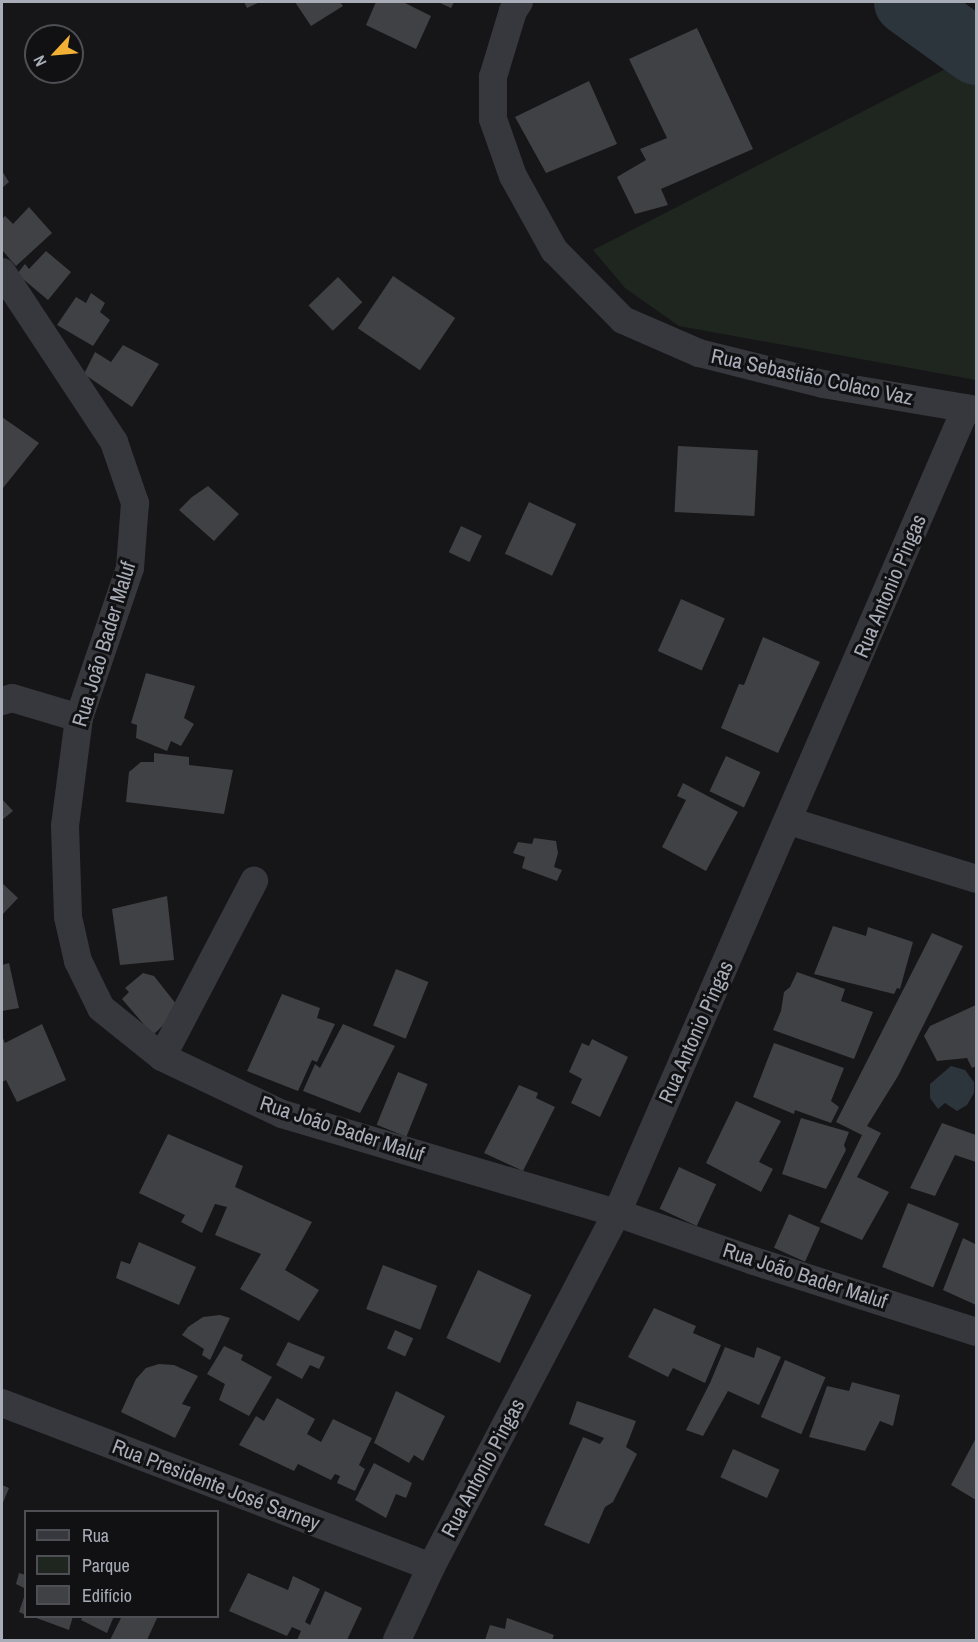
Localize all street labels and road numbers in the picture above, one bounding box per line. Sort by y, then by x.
street label: Rua Sebastião Colaco Vaz [709,343,915,411]
street label: Rua Antonio Pingas [848,510,932,662]
street label: Rua João Bader Maluf [67,558,141,730]
street label: Rua Antonio Pingas [653,956,739,1108]
street label: Rua João Bader Maluf [257,1091,427,1167]
street label: Rua João Bader Maluf [720,1238,890,1314]
street label: Rua Antonio Pingas [436,1394,530,1542]
street label: Rua Presidente José Sarney [109,1434,323,1536]

